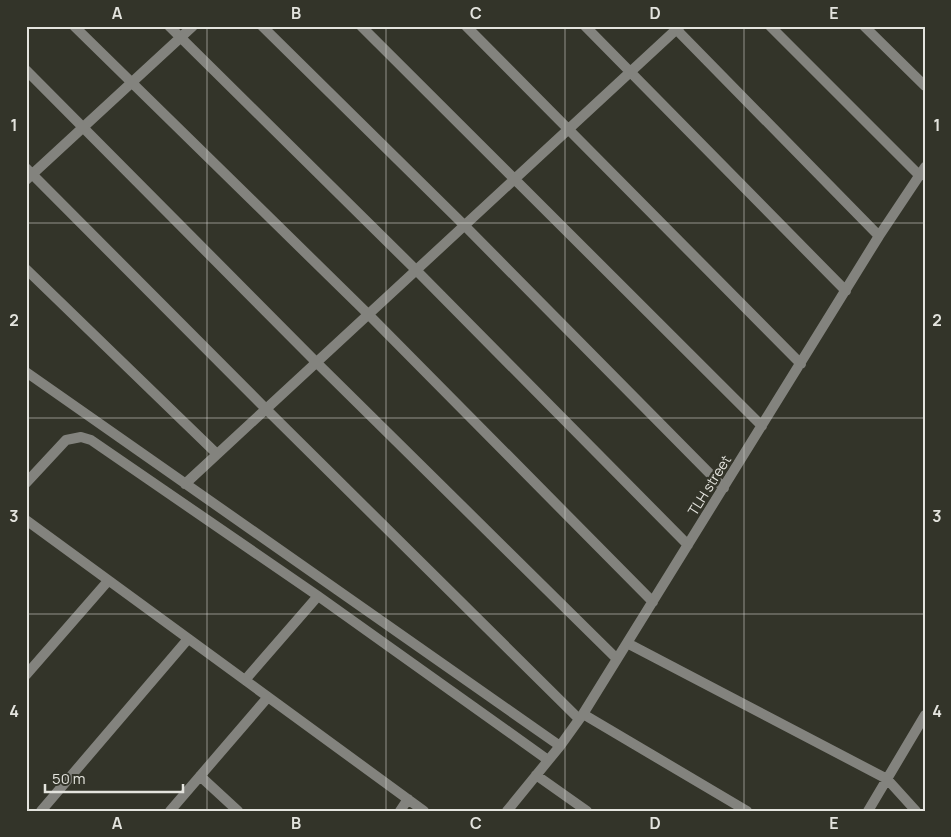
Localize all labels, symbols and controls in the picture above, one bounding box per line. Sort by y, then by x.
text: A [112,2,123,24]
text: B [291,2,301,24]
text: C [470,2,482,24]
text: D [649,2,661,24]
text: E [829,2,839,24]
text: 1 [10,114,18,136]
text: 1 [933,114,941,136]
text: 2 [9,309,19,331]
text: 2 [932,309,942,331]
street label: TLH street [683,451,735,519]
text: 3 [9,505,19,527]
text: 3 [932,505,942,527]
text: 4 [9,700,19,722]
text: 4 [932,700,942,722]
scale bar [45,762,182,794]
text: 50 m [52,768,86,789]
text: A [112,812,123,834]
text: B [291,812,301,834]
text: C [470,812,482,834]
text: D [649,812,661,834]
text: E [829,812,839,834]

